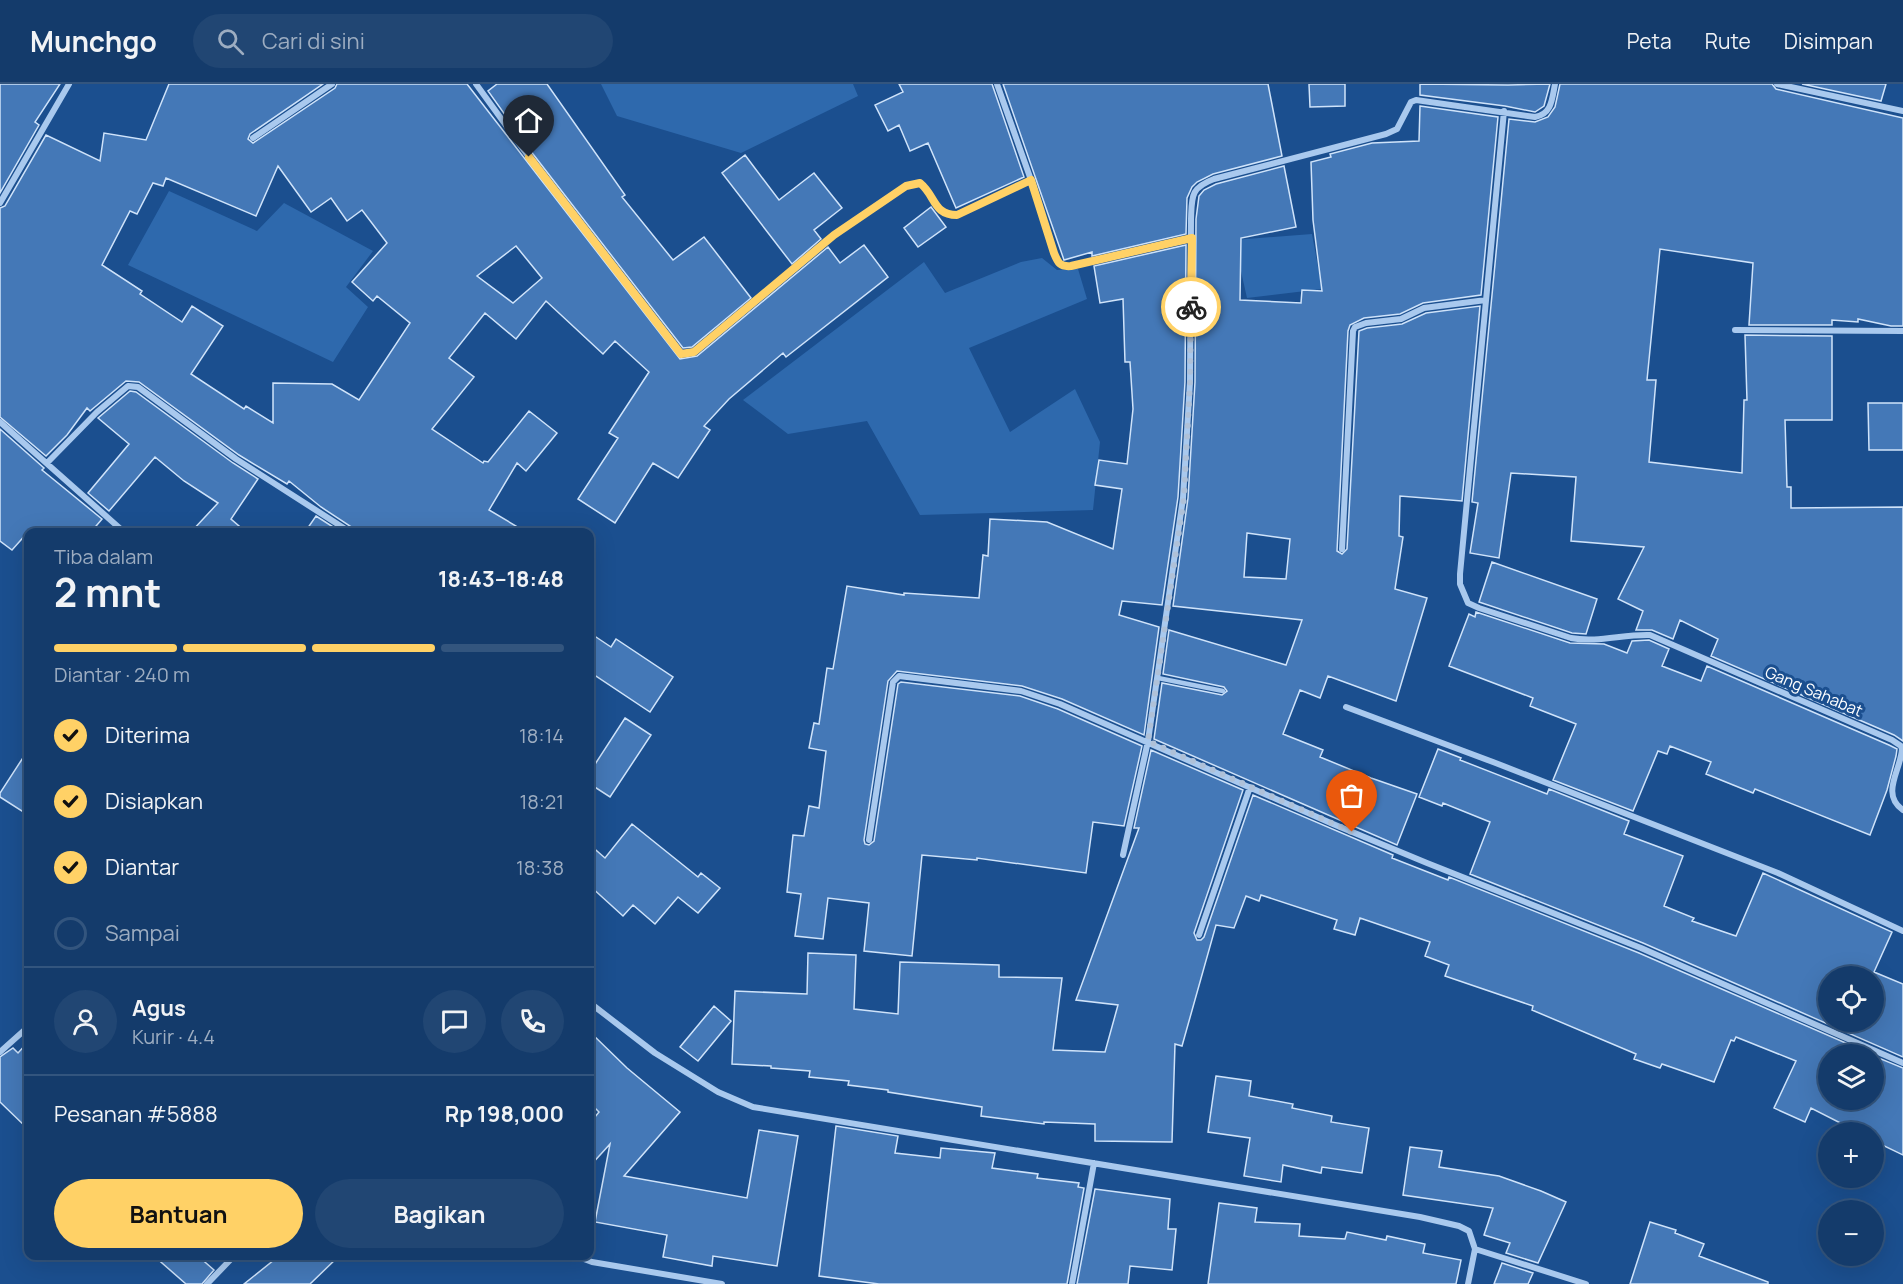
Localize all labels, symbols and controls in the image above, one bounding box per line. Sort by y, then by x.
search box [193,14,613,68]
text: Munchgo [30,22,157,60]
icon: search [214,25,247,58]
text: Cari di sini [262,26,365,56]
text: Peta [1627,27,1672,55]
text: Rute [1705,27,1751,55]
text: Disimpan [1784,27,1873,55]
pin [503,95,554,157]
icon: home [512,104,545,137]
courier [1161,277,1221,337]
icon: bike [1175,291,1208,324]
text: Tiba dalam [54,543,153,570]
text: 18:43–18:48 [438,564,564,594]
text: 2 mnt [54,565,161,619]
text: Diantar · 240 m [54,661,190,688]
street label: Gang Sahabat [1762,661,1866,721]
icon: check [54,719,87,752]
text: Diterima [105,720,190,750]
text: 18:14 [519,722,564,749]
pin [1326,770,1377,832]
icon: bag [1335,779,1368,812]
icon: check [54,785,87,818]
text: Disiapkan [105,786,203,816]
text: 18:21 [519,788,564,815]
icon: check [54,851,87,884]
text: Diantar [105,852,179,882]
text: 18:38 [516,854,564,881]
text: Sampai [105,918,180,948]
map controls [1818,966,1884,1266]
button: locate [1818,966,1884,1032]
button: person [54,990,117,1053]
button: chat [423,990,486,1053]
button: phone [501,990,564,1053]
text: Agus [132,993,186,1023]
text: Kurir · 4.4 [132,1023,215,1050]
button: layers [1818,1044,1884,1110]
text: Pesanan #5888 [54,1099,218,1129]
text: Rp 198,000 [445,1099,564,1129]
button: + [1818,1122,1884,1188]
button: Bantuan [54,1179,303,1248]
button: Bagikan [315,1179,564,1248]
button: − [1818,1200,1884,1266]

